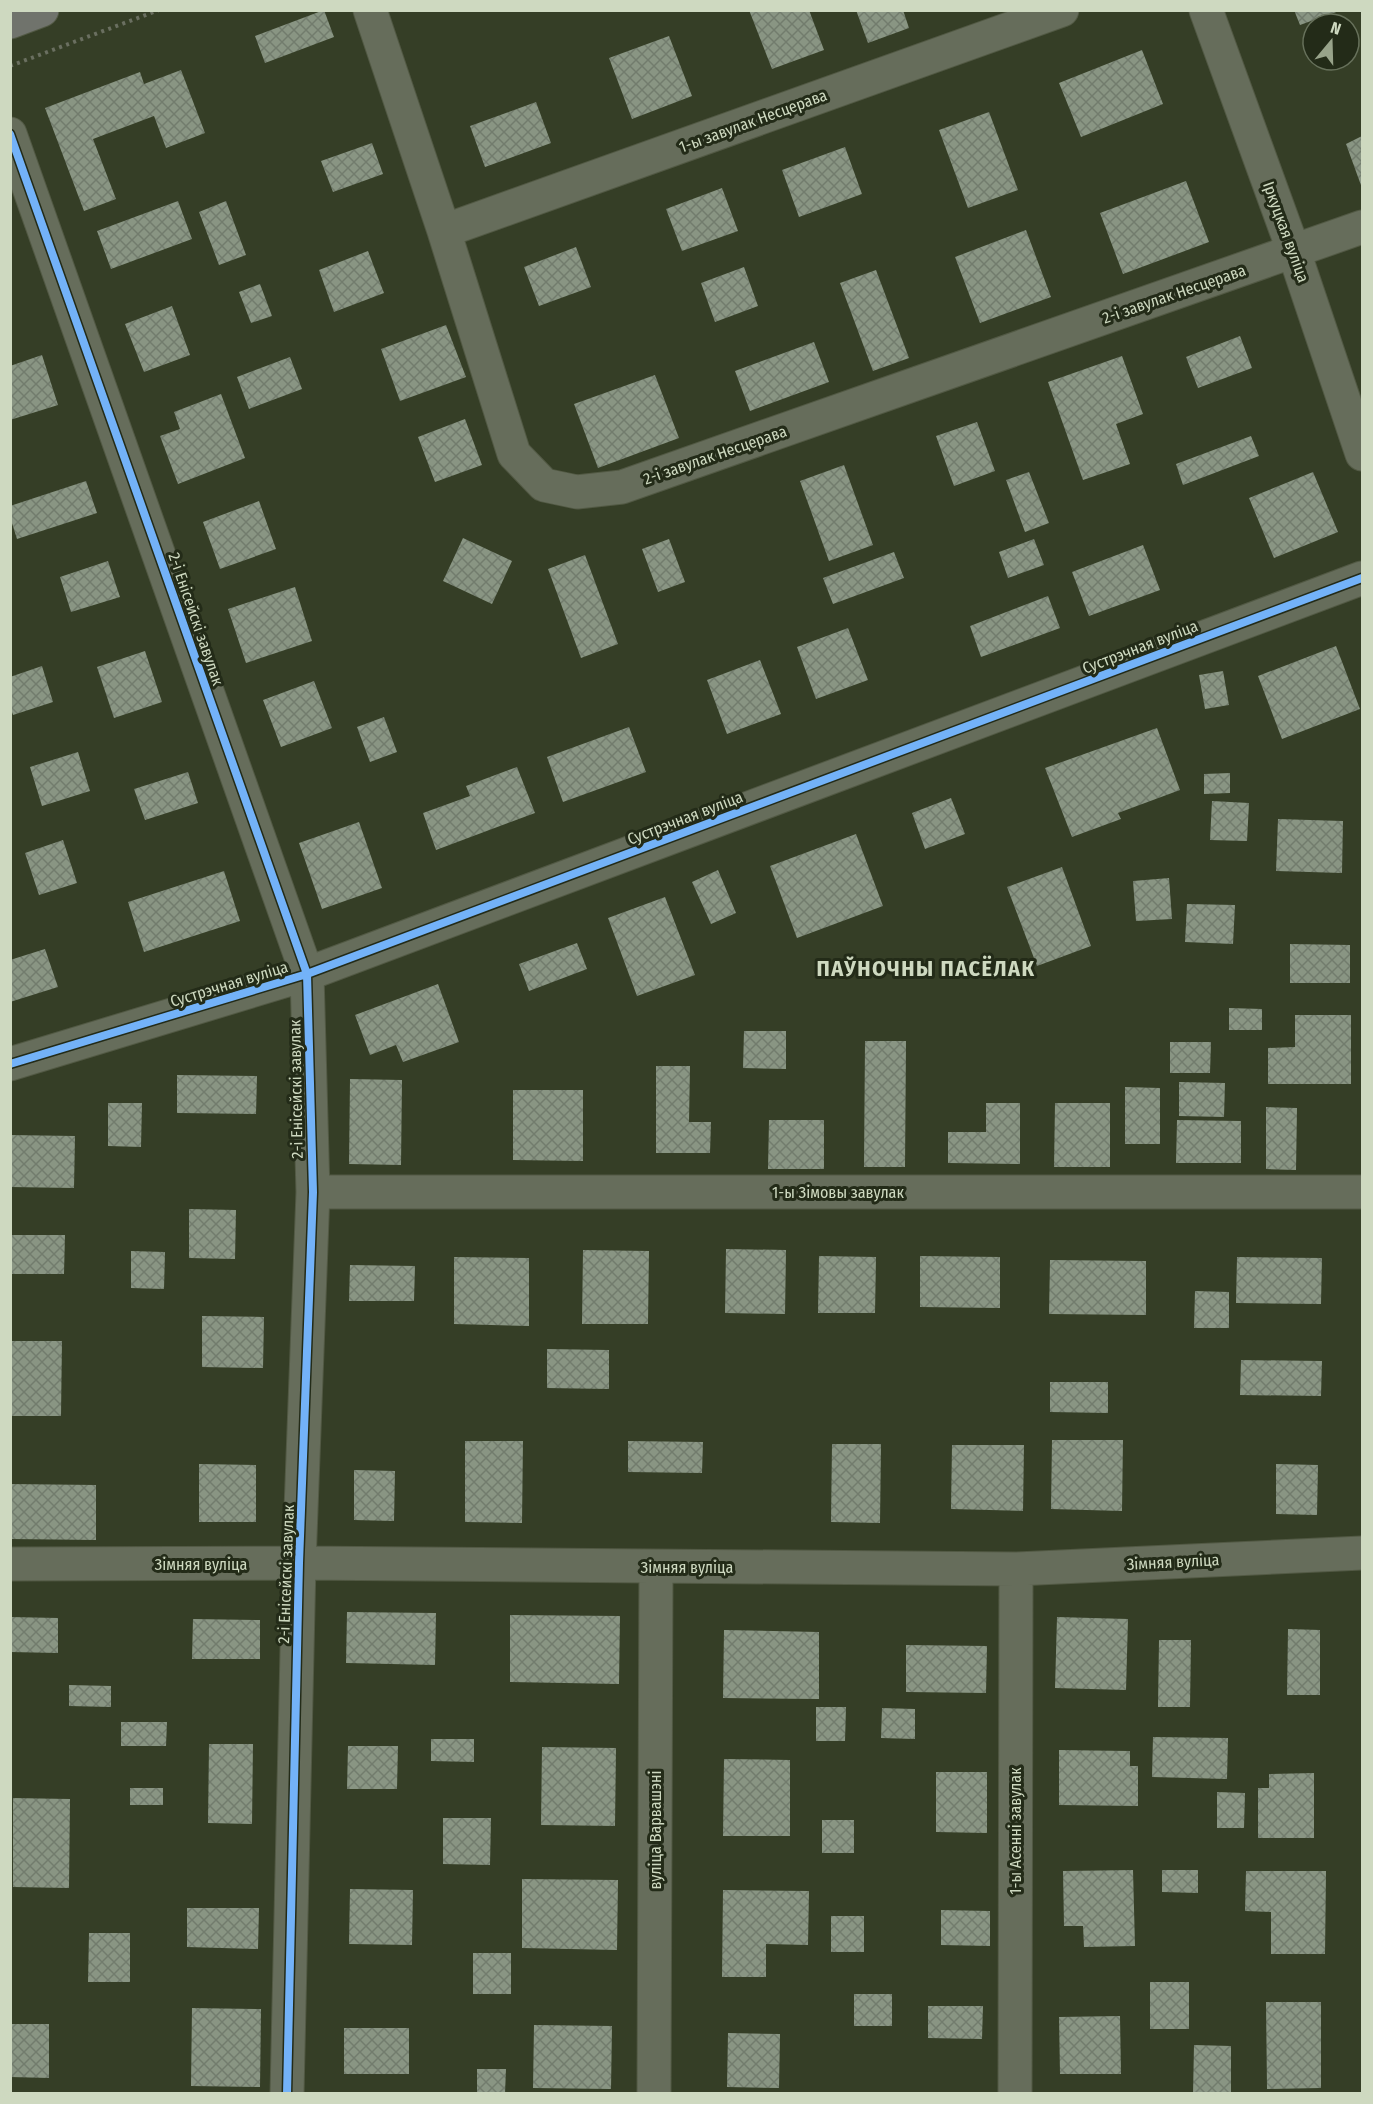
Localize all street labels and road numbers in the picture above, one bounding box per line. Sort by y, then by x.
street label: 1-ы завулак Несцерава [676,85,830,157]
street label: Іркуцкая вуліца [1259,179,1313,285]
street label: 2-і завулак Несцерава [1100,261,1248,327]
street label: 2-і завулак Несцерава [641,422,789,488]
street label: 2-і Енісейскі завулак [164,550,228,688]
street label: Сустрэчная вуліца [1080,616,1201,678]
street label: Сустрэчная вуліца [625,787,746,849]
street label: Сустрэчная вуліца [168,957,290,1011]
street label: 2-і Енісейскі завулак [285,1019,307,1159]
street label: 1-ы Зімовы завулак [772,1183,904,1202]
street label: 2-і Енісейскі завулак [274,1504,298,1644]
street label: Зімняя вуліца [1126,1550,1220,1574]
street label: Зімняя вуліца [155,1555,248,1574]
street label: Зімняя вуліца [641,1558,734,1577]
street label: 1-ы Асенні завулак [1006,1767,1025,1895]
street label: вуліца Варвашэні [646,1771,665,1889]

